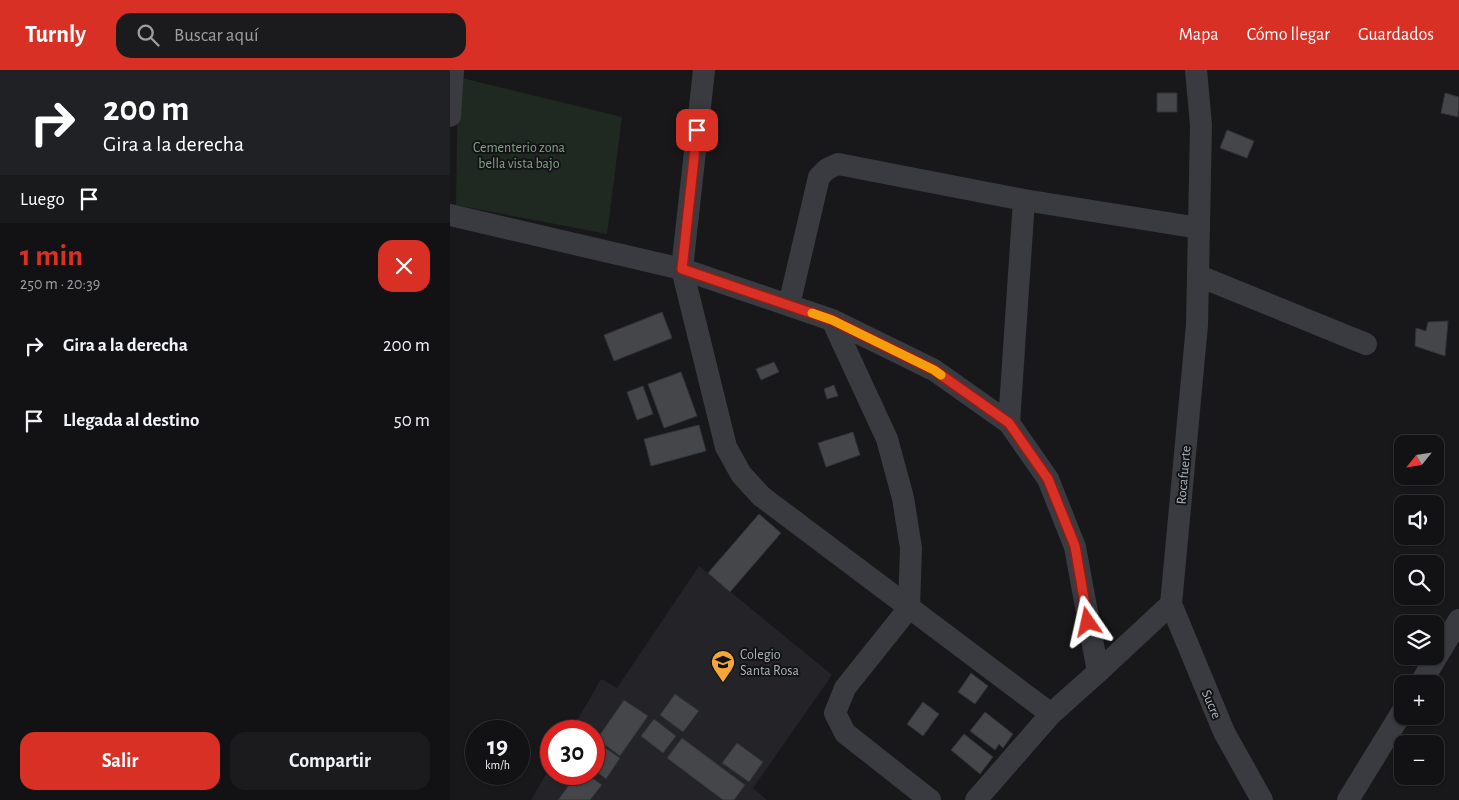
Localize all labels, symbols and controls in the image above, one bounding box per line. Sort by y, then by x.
search box [116,13,466,58]
icon: search [134,21,162,49]
text: Turnly [25,23,86,47]
text: Buscar aquí [174,26,259,45]
text: Mapa [1179,26,1219,44]
text: Cómo llegar [1247,26,1330,44]
text: Guardados [1358,26,1434,44]
icon: right [20,90,85,155]
text: 200 m [103,92,190,127]
pin [676,109,718,151]
icon: arrive [683,116,711,144]
text: Gira a la derecha [103,133,244,155]
park label: Cementerio zona bella vista bajo [473,141,566,171]
icon: arrive [75,185,103,213]
text: Luego [20,190,65,209]
button: close [378,240,430,292]
text: 1 min [20,241,83,271]
text: 250 m · 20:39 [20,276,100,292]
icon: right [20,332,48,360]
text: Gira a la derecha [63,336,188,355]
text: 200 m [383,336,430,355]
icon: arrive [20,407,48,435]
text: Llegada al destino [63,411,200,430]
text: 50 m [394,411,430,430]
north arrow [1394,435,1444,485]
map controls [1394,435,1444,785]
street label: Rocafuerte [1174,445,1194,505]
button: sound [1394,495,1444,545]
button: search [1394,555,1444,605]
position arrow [1061,595,1113,647]
button: layers [1394,615,1444,665]
place label: Colegio Santa Rosa [740,648,799,678]
school or university icon: Colegio Santa Rosa [710,649,736,683]
button: + [1394,675,1444,725]
street label: Sucre [1199,688,1223,721]
speed limit sign: 30 [540,720,605,785]
button: Salir [20,732,220,790]
button: Compartir [230,732,430,790]
text: 19 [487,734,508,759]
button: − [1394,735,1444,785]
text: km/h [485,759,510,771]

